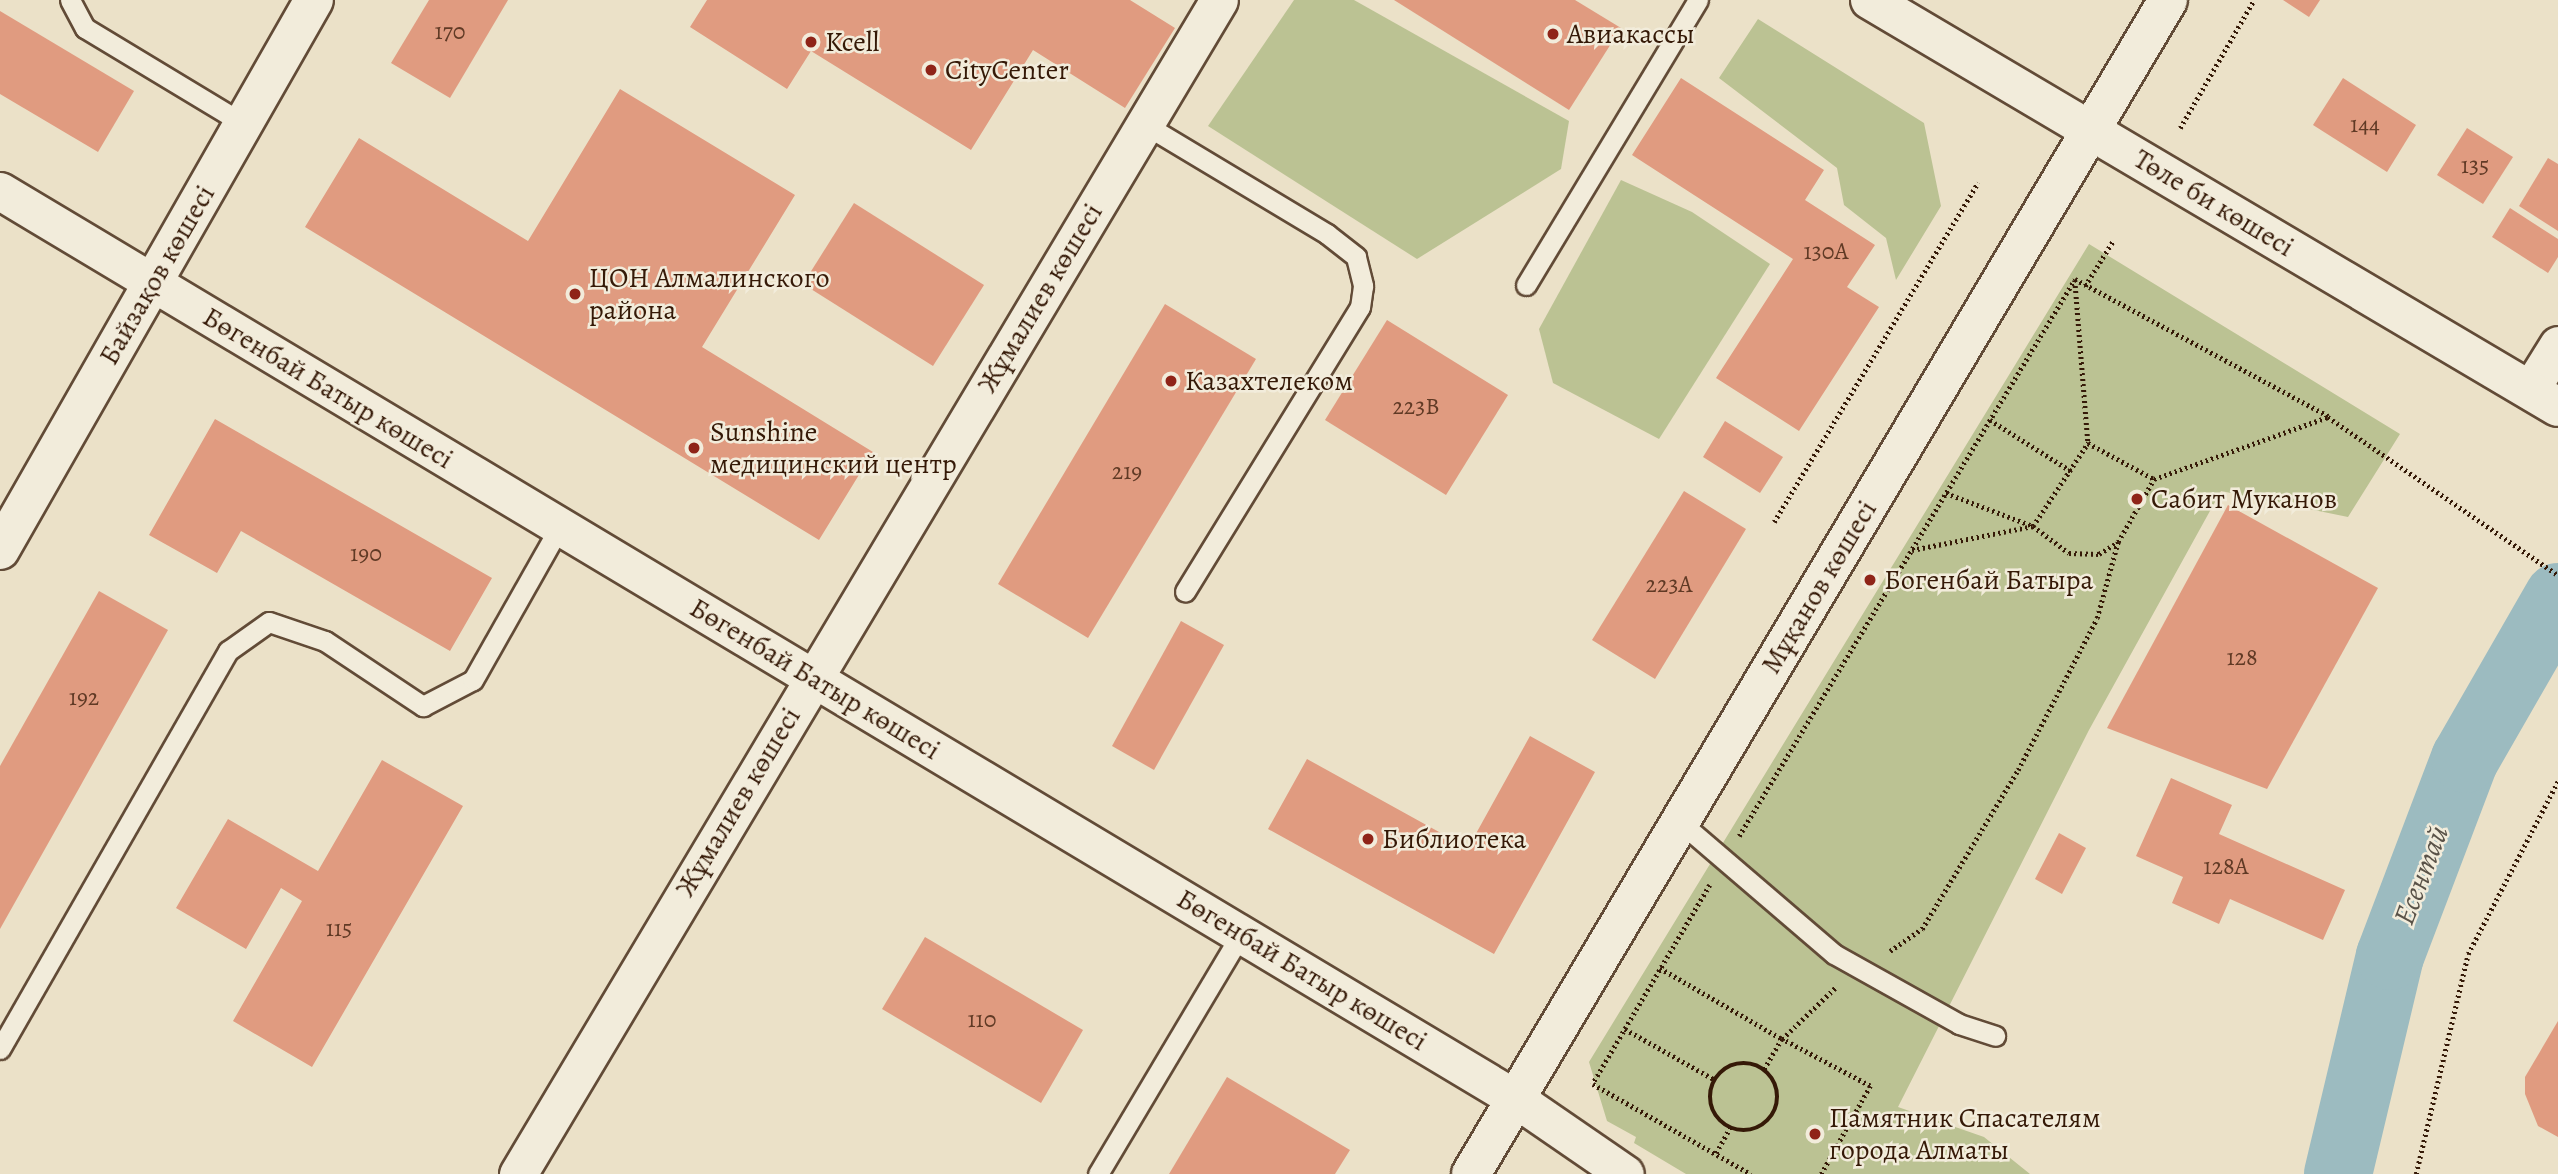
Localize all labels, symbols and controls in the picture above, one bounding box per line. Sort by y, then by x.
place label: Авиакассы [1567,17,1695,51]
house number: 170 [434,18,466,46]
place label: Kcell [825,25,879,59]
marker: Авиакассы [1545,26,1561,42]
marker: Kcell [803,34,819,50]
place label: CityCenter [945,53,1069,87]
marker: CityCenter [923,62,939,78]
house number: 144 [2350,111,2380,139]
street label: Төле би көшесі [2128,142,2300,264]
house number: 135 [2461,152,2489,180]
street label: Байзақов көшесі [92,179,222,371]
street label: Жұмалиев көшесі [970,197,1110,399]
house number: 130А [1804,238,1848,266]
place label: ЦОН Алмалинского района [589,261,830,327]
marker: ЦОН Алмалинского района [567,286,583,302]
street label: Бөгенбай Батыр көшесі [197,300,459,476]
place label: Казахтелеком [1185,364,1353,398]
marker: Казахтелеком [1163,373,1179,389]
house number: 223В [1392,393,1440,421]
place label: Sunshine медицинский центр [710,415,957,481]
marker: Sunshine медицинский центр [684,438,704,458]
house number: 219 [1112,458,1142,486]
place label: Сабит Муканов [2151,482,2337,516]
marker: Сабит Муканов [2129,491,2145,507]
street label: Мұқанов көшесі [1754,494,1884,680]
house number: 190 [350,540,382,568]
place label: Богенбай Батыра [1884,563,2093,597]
house number: 223А [1646,571,1692,599]
marker: Богенбай Батыра [1862,572,1878,588]
street label: Бөгенбай Батыр көшесі [684,591,946,767]
house number: 128 [2226,644,2258,672]
house number: 192 [69,684,99,712]
street label: Жұмалиев көшесі [668,701,808,903]
water label: Есентай [2386,820,2456,930]
place label: Библиотека [1382,822,1526,856]
marker: Библиотека [1360,831,1376,847]
house number: 128А [2203,853,2249,881]
street label: Бөгенбай Батыр көшесі [1171,882,1433,1058]
house number: 115 [326,915,352,943]
house number: 110 [967,1006,997,1034]
place label: Памятник Спасателям города Алматы [1829,1101,2101,1167]
marker: Памятник Спасателям города Алматы [1807,1126,1823,1142]

